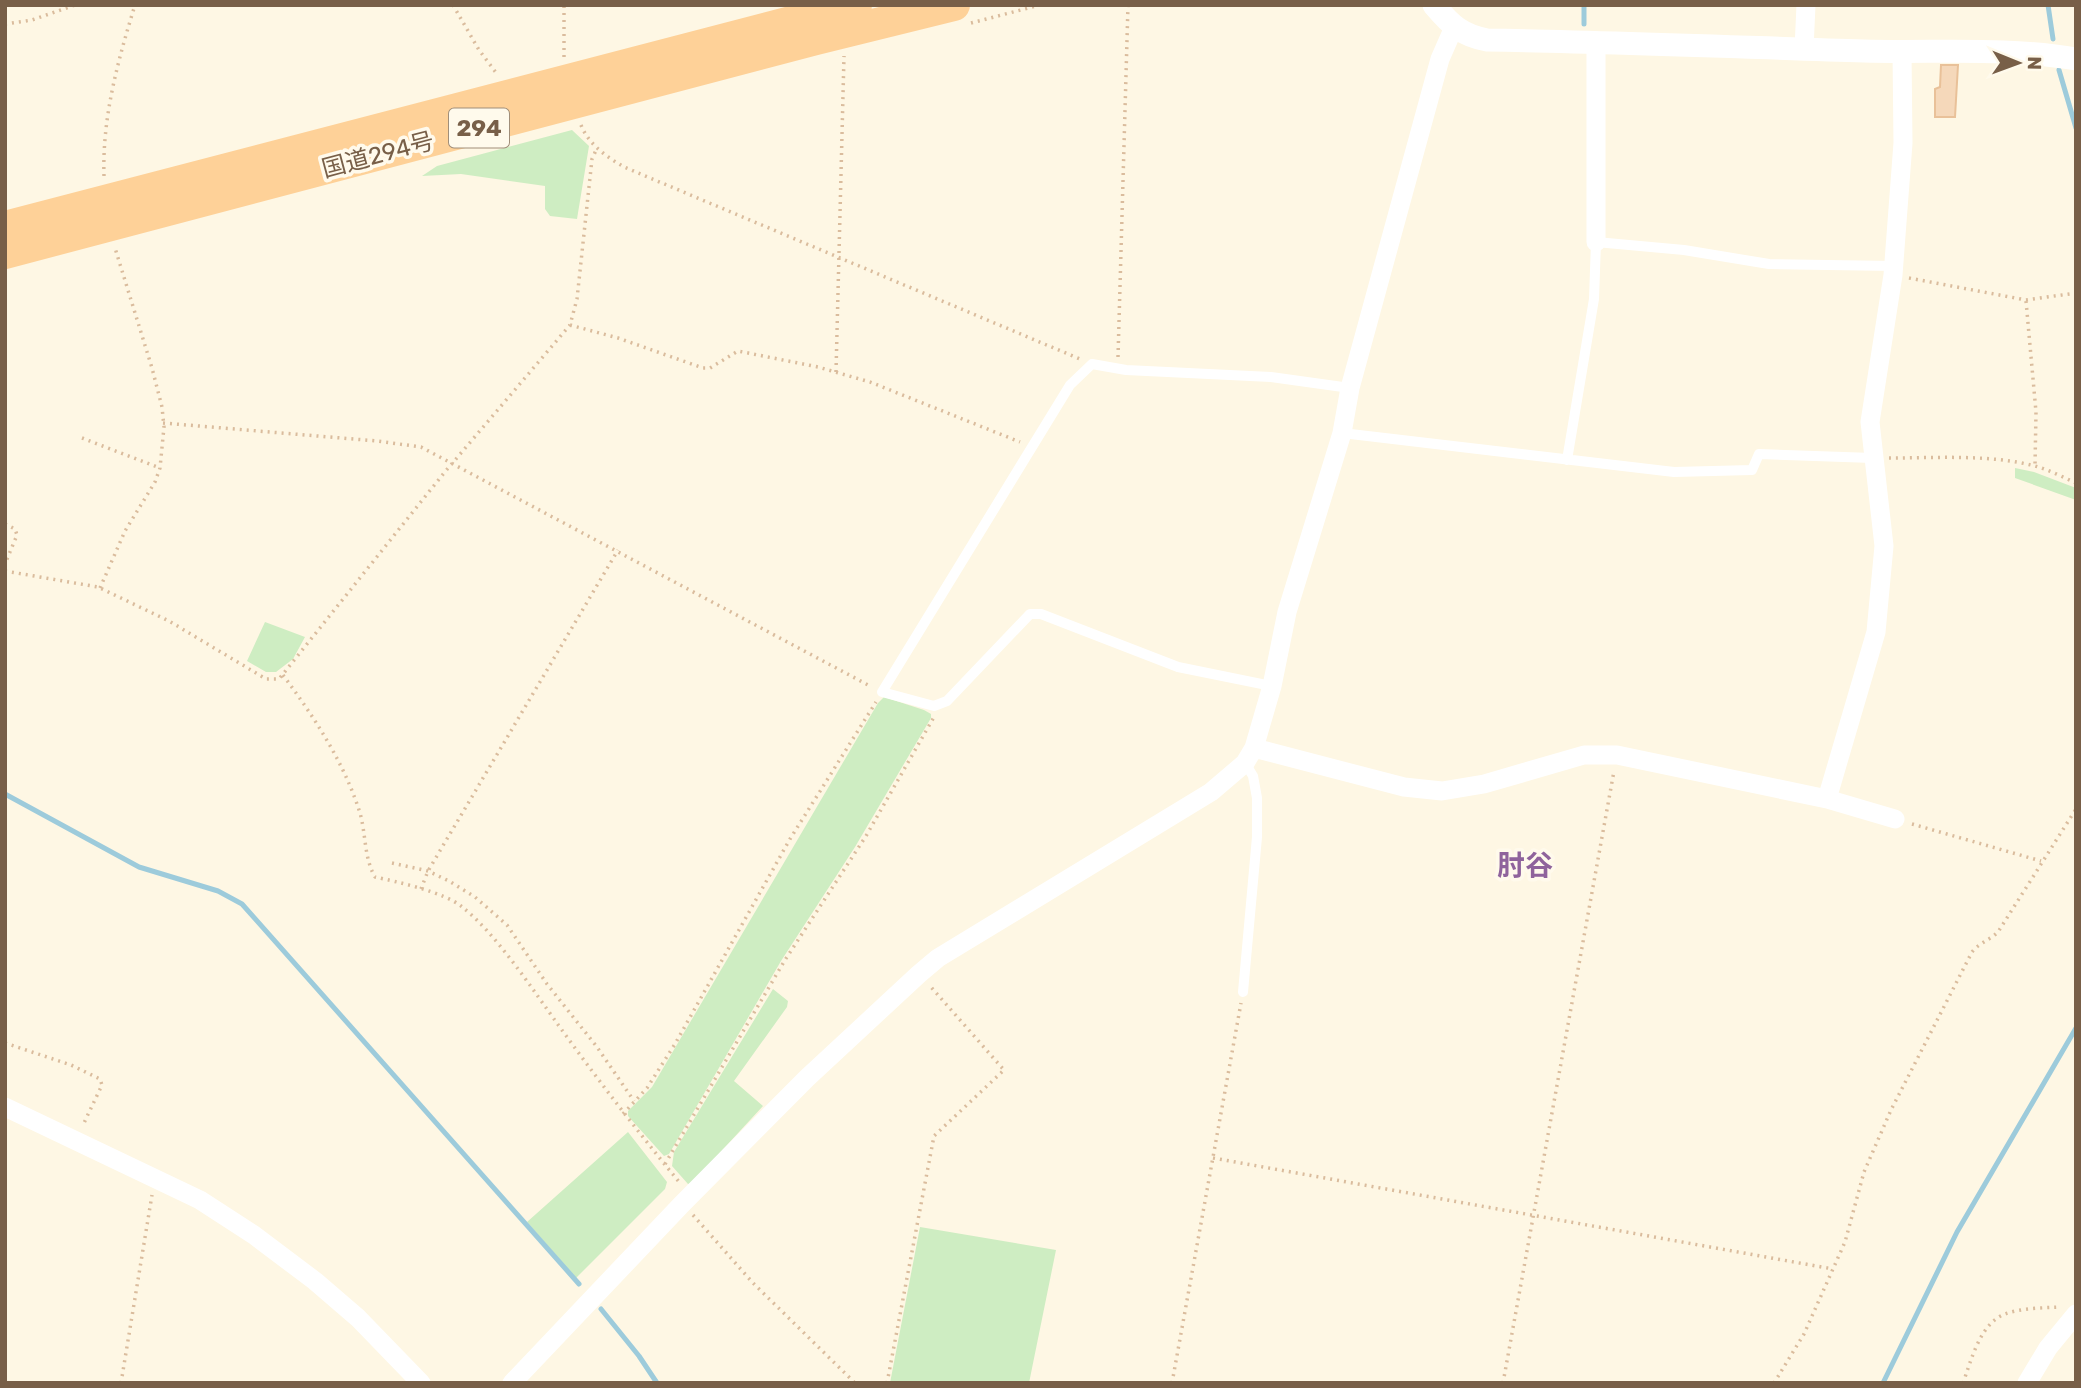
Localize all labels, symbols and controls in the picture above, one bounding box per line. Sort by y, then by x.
north arrow [1983,28,2053,98]
text: N [2023,56,2046,70]
road number: 294 [449,108,509,148]
street label: 国道294号 [319,127,437,183]
district label: 肘谷 [1497,849,1553,882]

